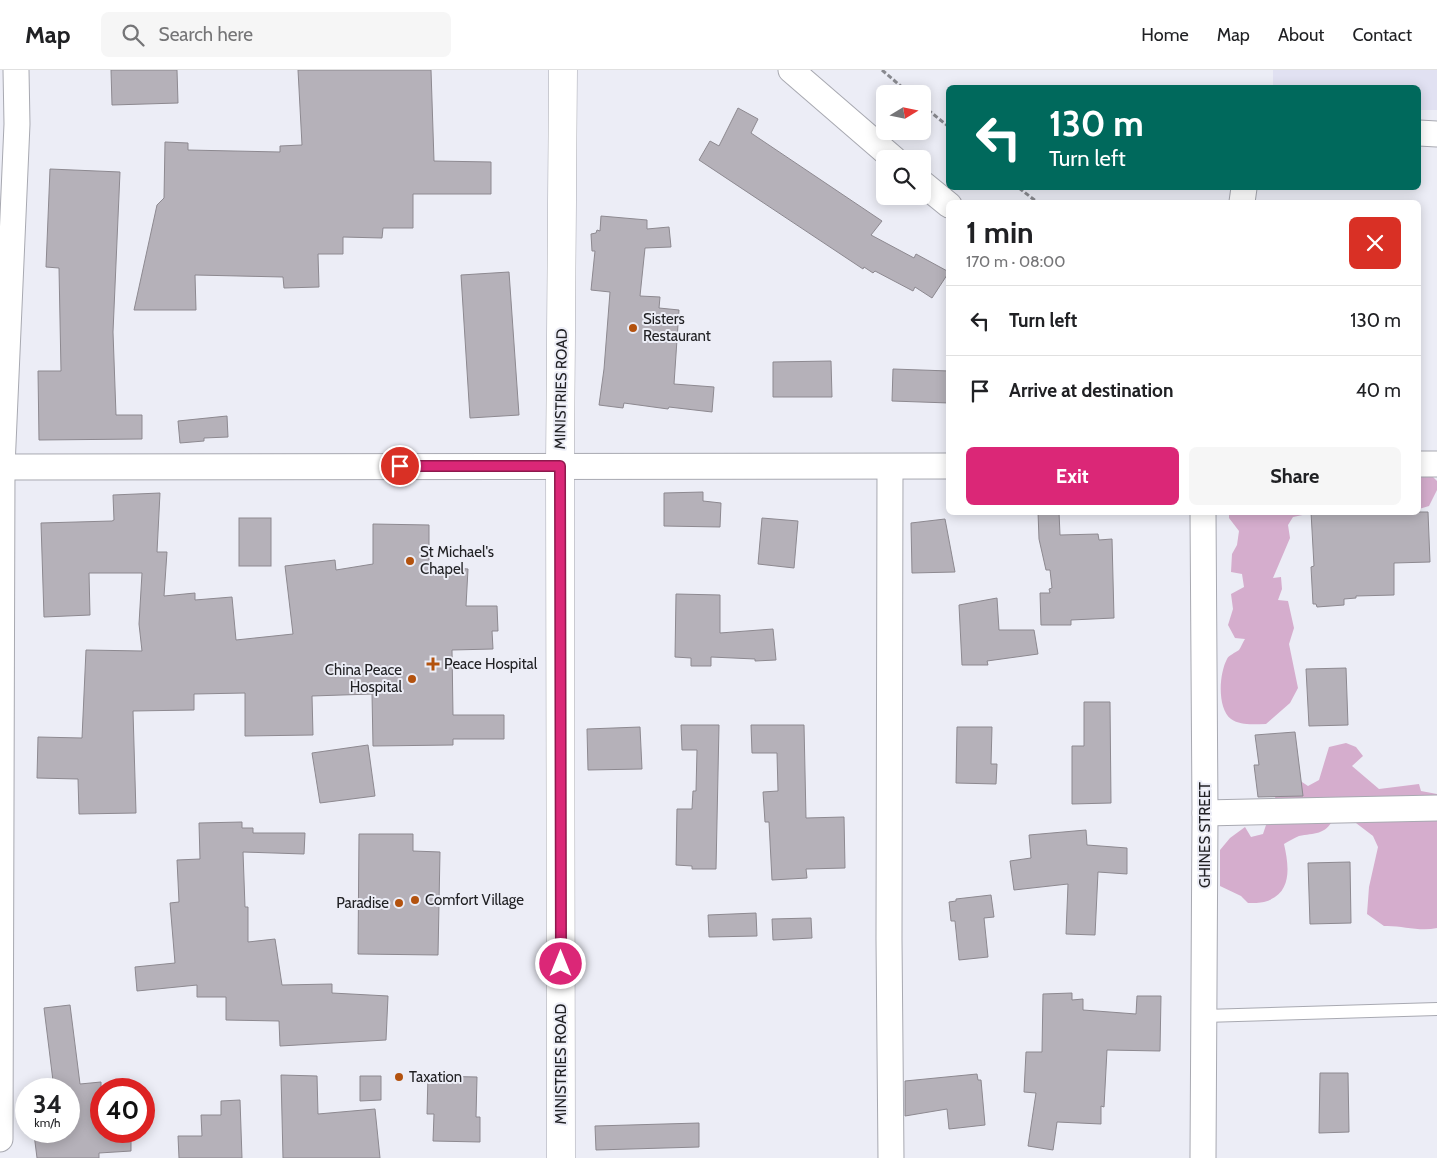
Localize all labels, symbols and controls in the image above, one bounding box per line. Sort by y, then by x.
search box [101,12,451,57]
text: Map [25,20,71,49]
icon: search [119,21,147,49]
text: Search here [159,23,253,46]
text: Home [1141,24,1189,46]
text: Map [1217,24,1250,46]
text: About [1278,24,1324,46]
text: Contact [1352,24,1412,46]
north arrow [876,85,931,140]
map controls [876,85,931,205]
text: 130 m [1049,102,1144,145]
icon: left [966,105,1031,170]
text: Turn left [1049,145,1126,172]
button: search [876,150,931,205]
text: 1 min [966,214,1034,251]
button: close [1349,217,1401,269]
text: 170 m · 08:00 [966,252,1065,271]
icon: left [966,307,994,335]
text: Turn left [1009,309,1077,332]
text: 130 m [1350,309,1401,332]
place label: Sisters Restaurant [643,310,711,345]
marker: Sisters Restaurant [627,322,639,334]
street label: MINISTRIES ROAD [551,328,571,450]
icon: arrive [966,377,994,405]
text: Arrive at destination [1009,379,1173,402]
text: 40 m [1356,379,1401,402]
pin [379,445,421,487]
button: Exit [966,447,1179,505]
button: Share [1189,447,1401,505]
icon: arrive [386,452,414,480]
place label: St Michael's Chapel [420,543,494,578]
marker: St Michael's Chapel [404,555,416,567]
place label: Peace Hospital [444,655,538,673]
marker: Peace Hospital [426,657,440,671]
place label: China Peace Hospital [325,661,402,696]
marker: China Peace Hospital [406,673,418,685]
street label: GHINES STREET [1196,782,1214,888]
place label: Comfort Village [425,891,524,909]
place label: Paradise [336,894,389,912]
marker: Comfort Village [409,894,421,906]
marker: Paradise [393,897,405,909]
position arrow [534,937,586,989]
street label: MINISTRIES ROAD [552,1003,570,1124]
place label: Taxation [409,1068,462,1086]
marker: Taxation [393,1071,405,1083]
speed limit sign: 40 [90,1078,155,1143]
text: 34 [33,1089,62,1119]
text: km/h [34,1115,61,1130]

